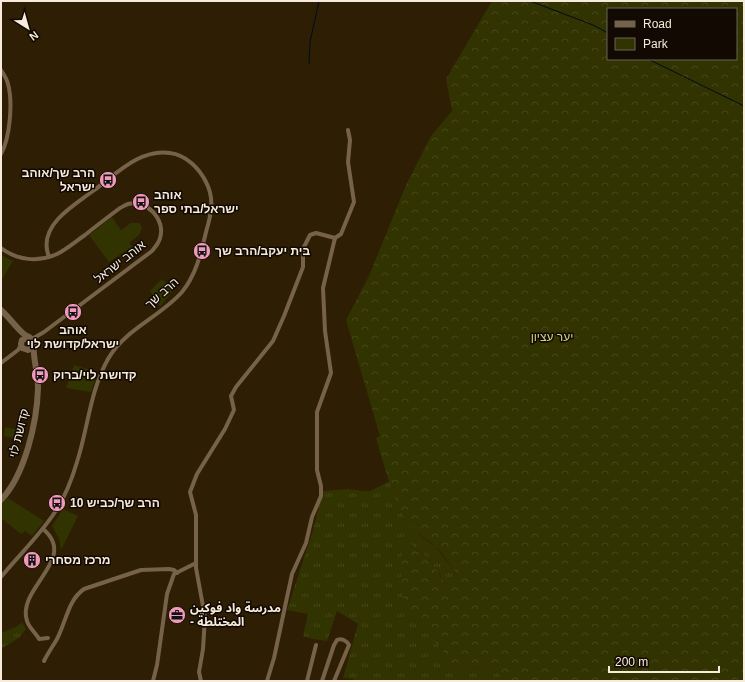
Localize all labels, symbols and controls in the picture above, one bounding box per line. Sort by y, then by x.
north arrow [8,8,48,48]
legend [607,8,737,60]
text: Road [643,17,672,31]
text: N [27,29,41,43]
text: Park [643,37,669,51]
place label: הרב שך/אוהב ישראל [22,166,95,194]
bus stop icon: הרב שך/אוהב ישראל [98,170,118,190]
place label: אוהב ישראל/בתי ספר [154,188,239,216]
bus stop icon: אוהב ישראל/בתי ספר [131,192,151,212]
street label: אוהב ישראל [92,238,149,286]
bus stop icon: בית יעקב/הרב שך [192,241,212,261]
place label: בית יעקב/הרב שך [215,244,310,258]
street label: הרב שך [143,275,181,311]
bus stop icon: אוהב ישראל/קדושת לוי [63,302,83,322]
place label: אוהב ישראל/קדושת לוי [27,323,119,351]
park label: יער עציון [531,330,573,344]
bus stop icon: קדושת לוי/ברוק [30,365,50,385]
place label: קדושת לוי/ברוק [53,368,137,382]
street label: קדושת לוי [6,407,32,459]
bus stop icon: הרב שך/כביש 10 [47,493,67,513]
place label: הרב שך/כביש 10 [70,496,160,510]
building icon: מרכז מסחרי [22,550,42,570]
place label: מרכז מסחרי [45,553,111,567]
place label: مدرسة واد فوكين - المختلطة [190,601,281,629]
office icon: مدرسة واد فوكين - المختلطة [167,605,187,625]
scale bar [609,648,719,674]
text: 200 m [615,655,648,669]

